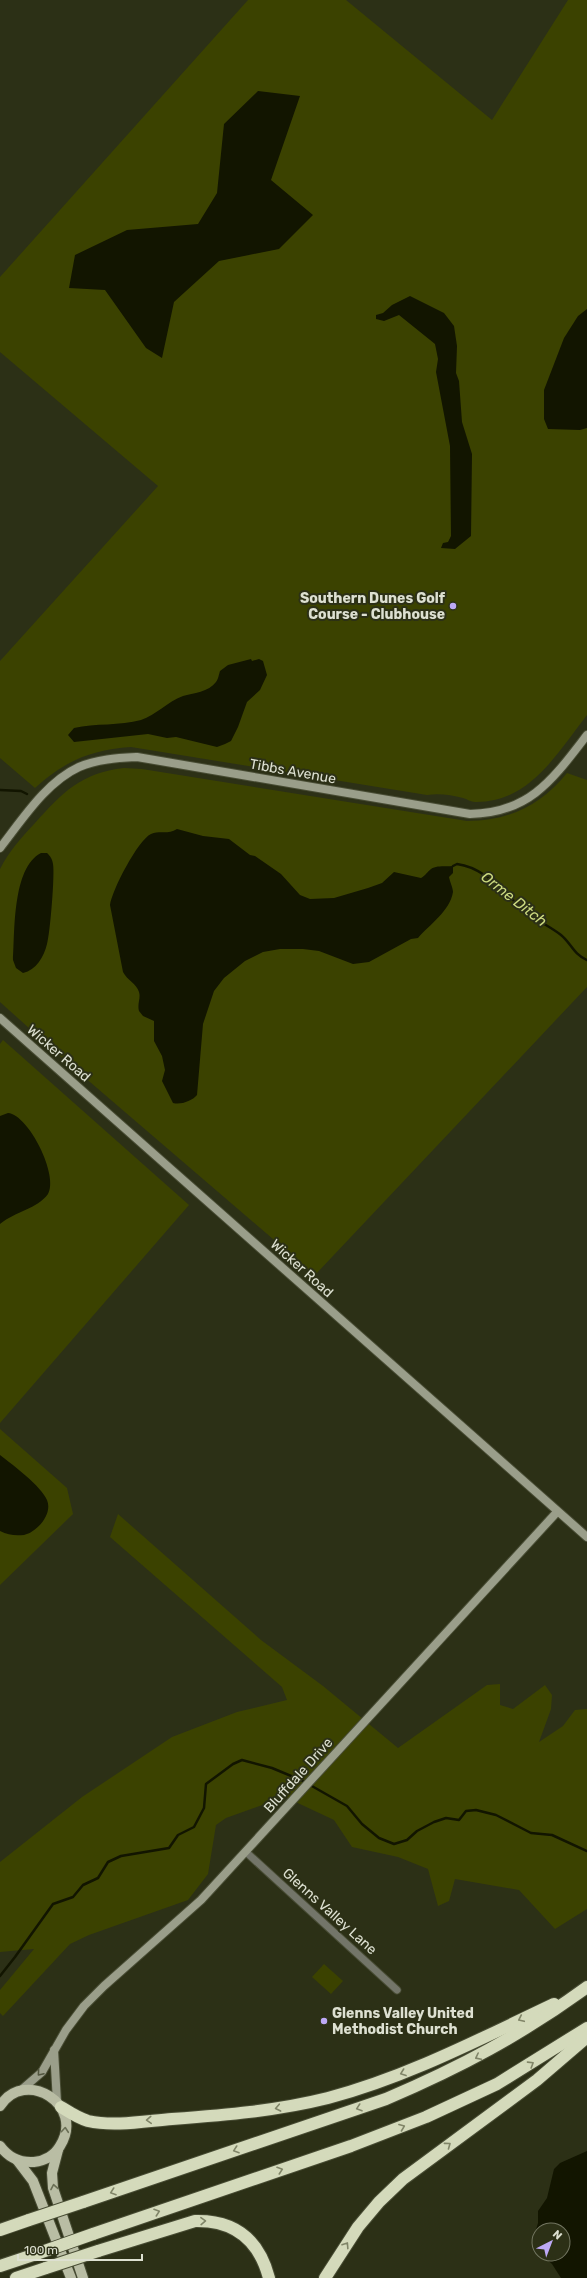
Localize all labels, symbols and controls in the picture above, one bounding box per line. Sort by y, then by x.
place label: Southern Dunes Golf Course - Clubhouse [300,590,446,623]
marker: Southern Dunes Golf Course - Clubhouse [448,601,458,611]
street label: Tibbs Avenue [248,756,338,787]
water label: Orme Ditch [478,868,550,930]
street label: Wicker Road [23,1021,94,1086]
street label: Wicker Road [267,1236,337,1301]
street label: Bluffdale Drive [260,1734,337,1816]
street label: Glenns Valley Lane [279,1865,380,1958]
place label: Glenns Valley United Methodist Church [332,2005,474,2038]
one-way arrow [518,2014,525,2022]
marker: Glenns Valley United Methodist Church [319,2016,329,2026]
one-way arrow [475,2052,482,2060]
one-way arrow [527,2061,534,2068]
one-way arrow [38,2068,45,2075]
one-way arrow [399,2068,406,2076]
one-way arrow [275,2103,281,2112]
one-way arrow [355,2103,362,2112]
one-way arrow [145,2116,152,2125]
one-way arrow [399,2123,406,2131]
one-way arrow [61,2127,70,2133]
one-way arrow [443,2143,450,2150]
one-way arrow [232,2145,239,2154]
one-way arrow [276,2166,283,2175]
one-way arrow [50,2184,59,2191]
one-way arrow [109,2187,116,2196]
one-way arrow [153,2208,160,2217]
one-way arrow [200,2216,206,2225]
north arrow [531,2222,571,2262]
text: N [550,2227,565,2242]
scale bar [18,2236,142,2262]
text: 100 m [24,2243,58,2257]
one-way arrow [341,2243,348,2250]

